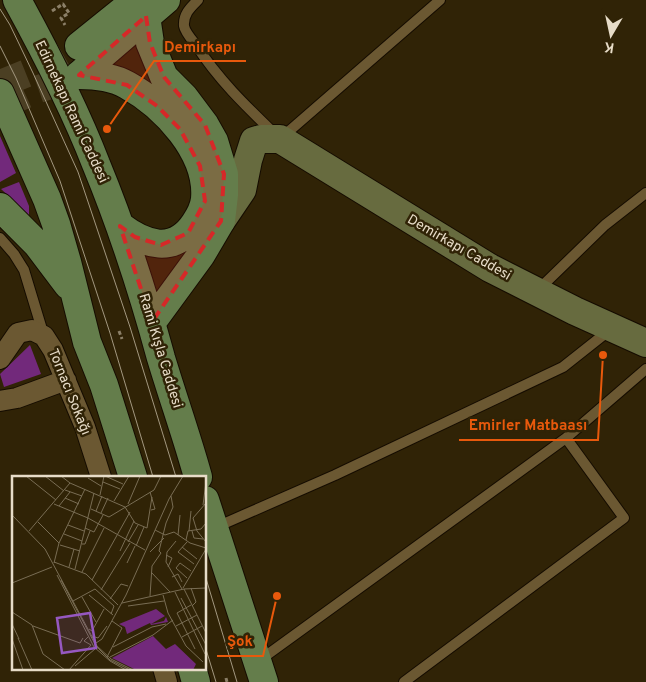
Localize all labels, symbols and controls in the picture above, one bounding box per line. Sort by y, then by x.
north arrow [586,10,636,60]
callout: Demirkapı [154,31,246,61]
text: K [603,37,615,56]
street label: Edirnekapı Rami Caddesi [31,38,111,186]
text: Demirkapı [164,39,236,58]
street label: Demirkapı Caddesi [404,211,514,285]
street label: Rami Kışla Caddesi [134,292,186,410]
street label: Tornacı Sokağı [44,346,94,438]
callout: Emirler Matbaası [459,410,598,440]
text: Emirler Matbaası [469,417,587,436]
inset map [12,476,206,670]
callout: Şok [217,626,263,656]
text: Şok [227,633,253,652]

